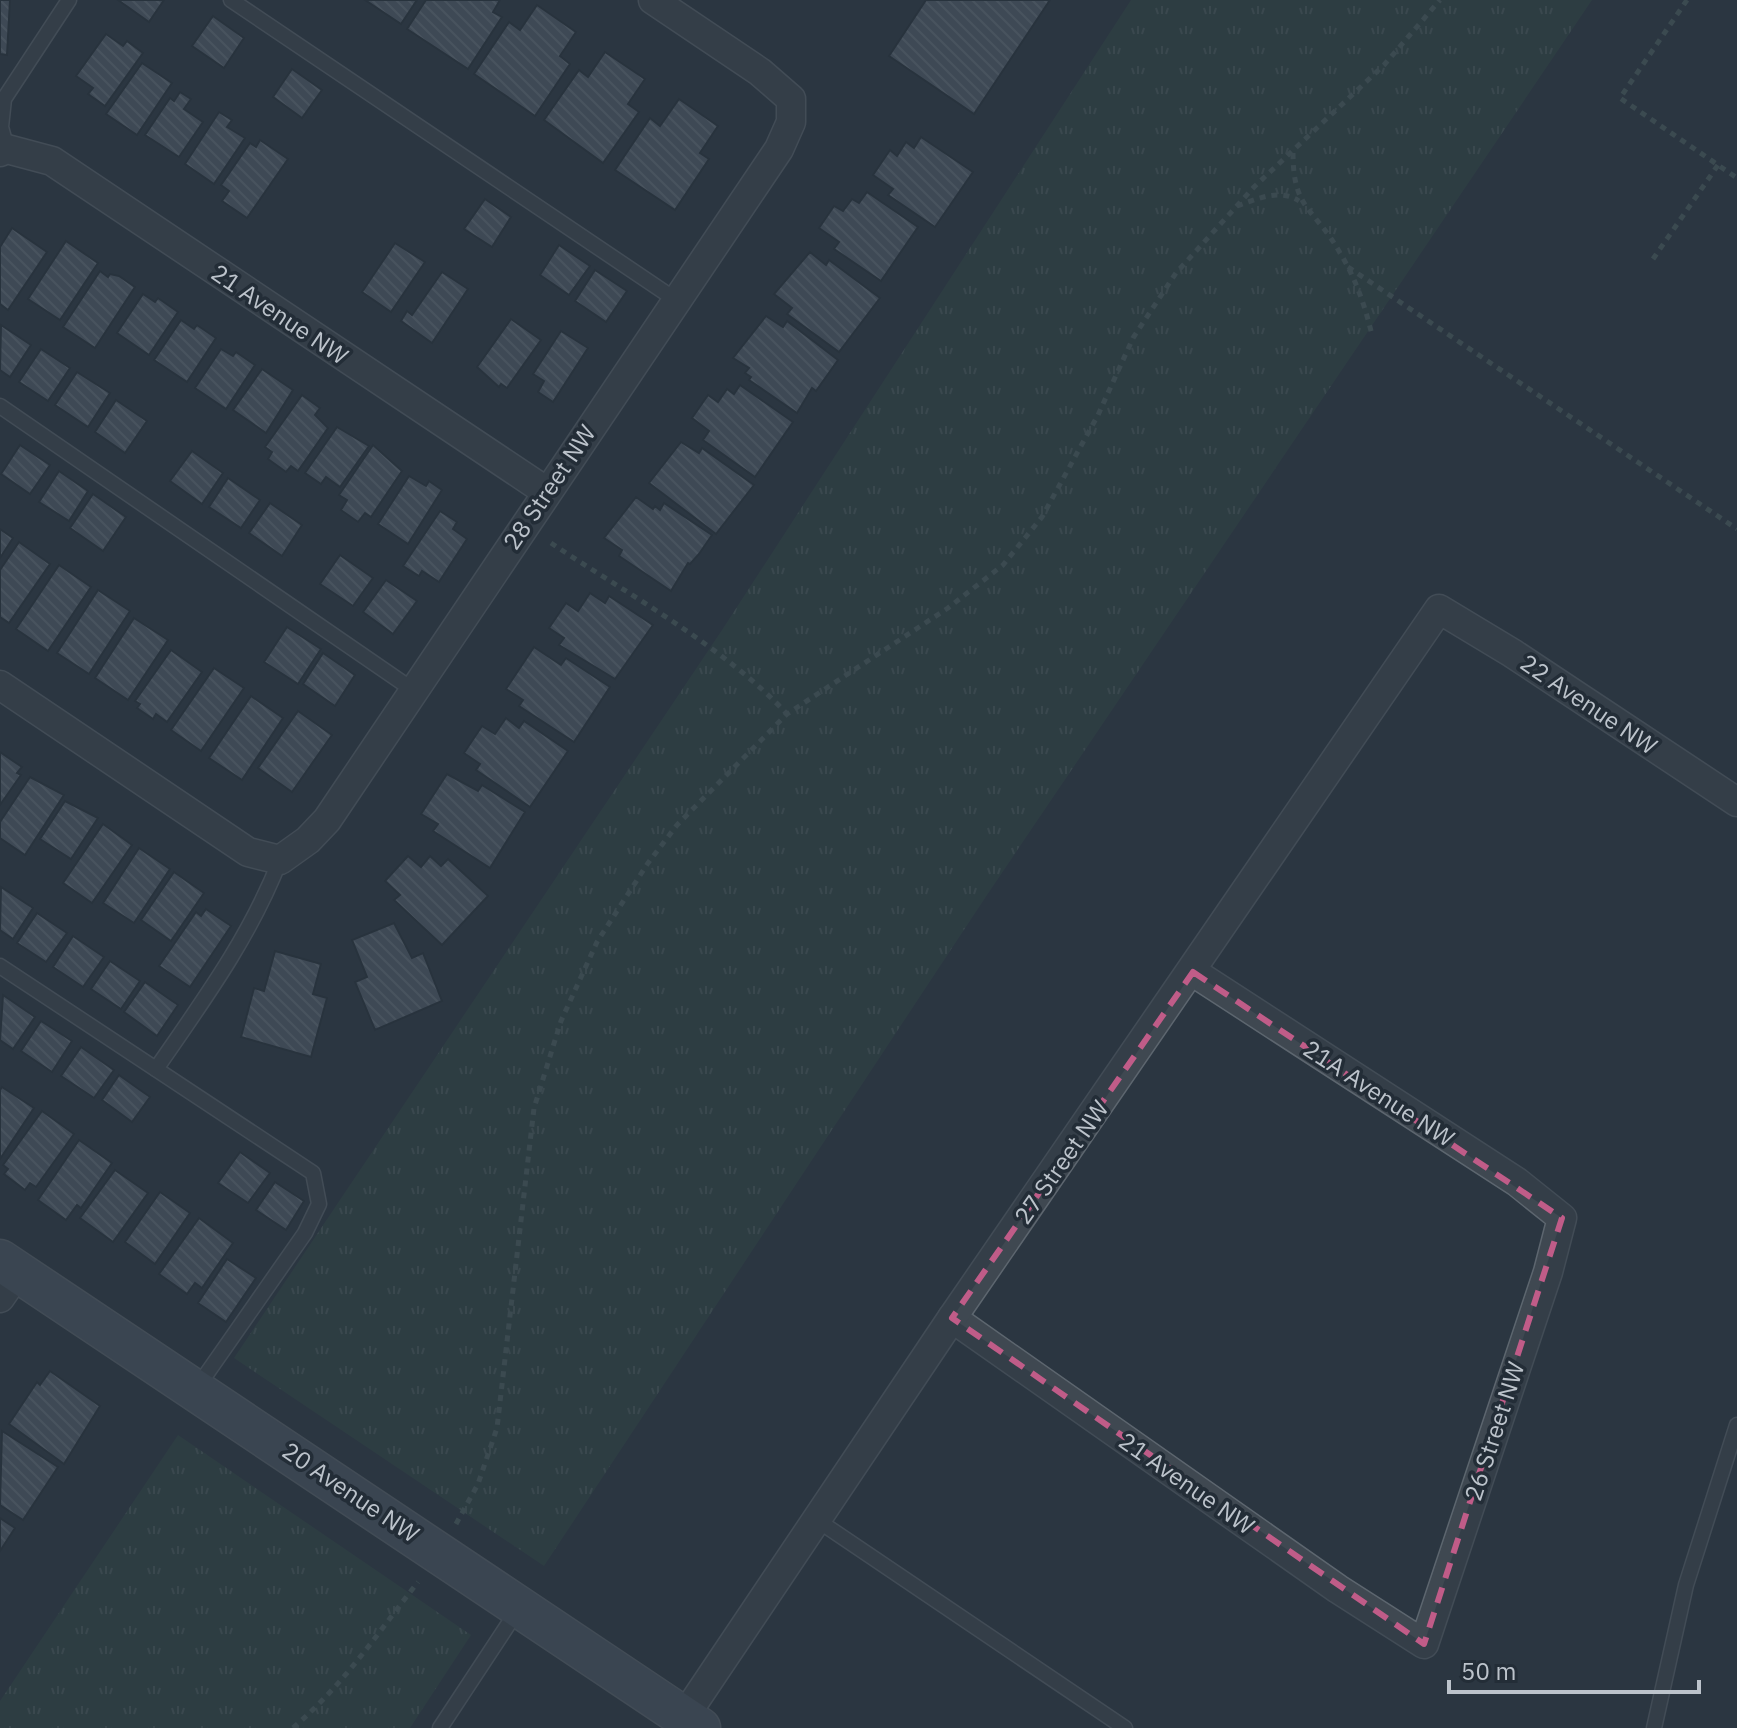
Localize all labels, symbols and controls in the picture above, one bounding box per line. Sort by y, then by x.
street label: 21 Avenue NW [205,256,355,372]
street label: 28 Street NW [495,418,603,556]
street label: 22 Avenue NW [1514,646,1664,762]
street label: 21A Avenue NW [1297,1032,1461,1154]
street label: 27 Street NW [1007,1094,1115,1230]
street label: 26 Street NW [1456,1357,1532,1505]
street label: 21 Avenue NW [1113,1424,1261,1542]
street label: 20 Avenue NW [276,1434,426,1550]
scale bar [1449,1644,1699,1694]
text: 50 m [1461,1655,1516,1687]

